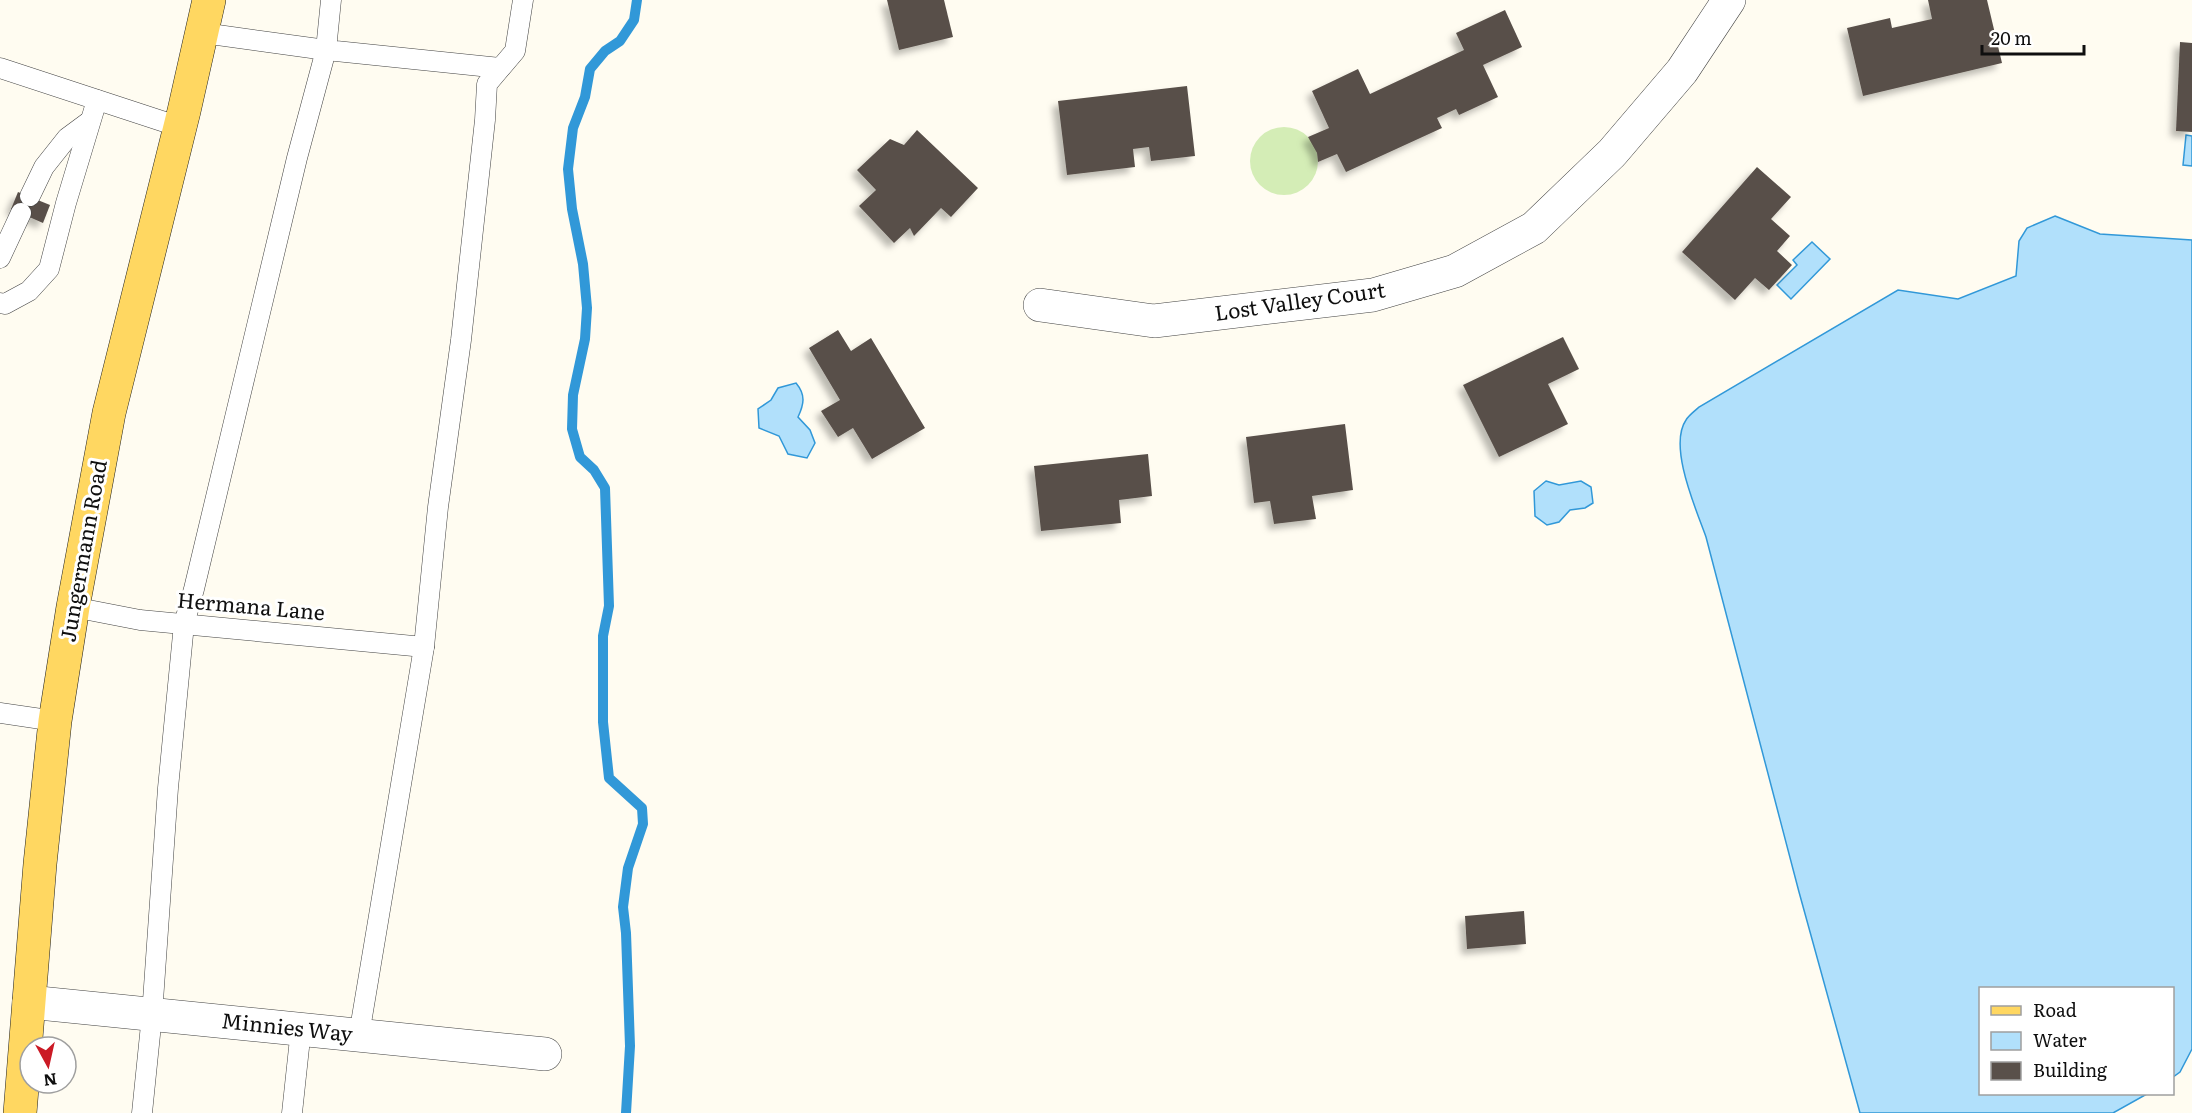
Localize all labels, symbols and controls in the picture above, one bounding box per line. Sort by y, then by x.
scale bar [1982,18,2084,56]
text: 20 m [1991,24,2032,51]
street label: Lost Valley Court [1212,272,1388,327]
street label: Jungermann Road [50,457,113,644]
street label: Hermana Lane [176,583,326,626]
legend [1979,987,2174,1095]
text: Road [2033,996,2077,1023]
street label: Minnies Way [220,1003,355,1048]
text: Water [2033,1026,2087,1053]
north arrow [18,1035,78,1095]
text: Building [2033,1056,2108,1083]
text: N [42,1068,59,1094]

